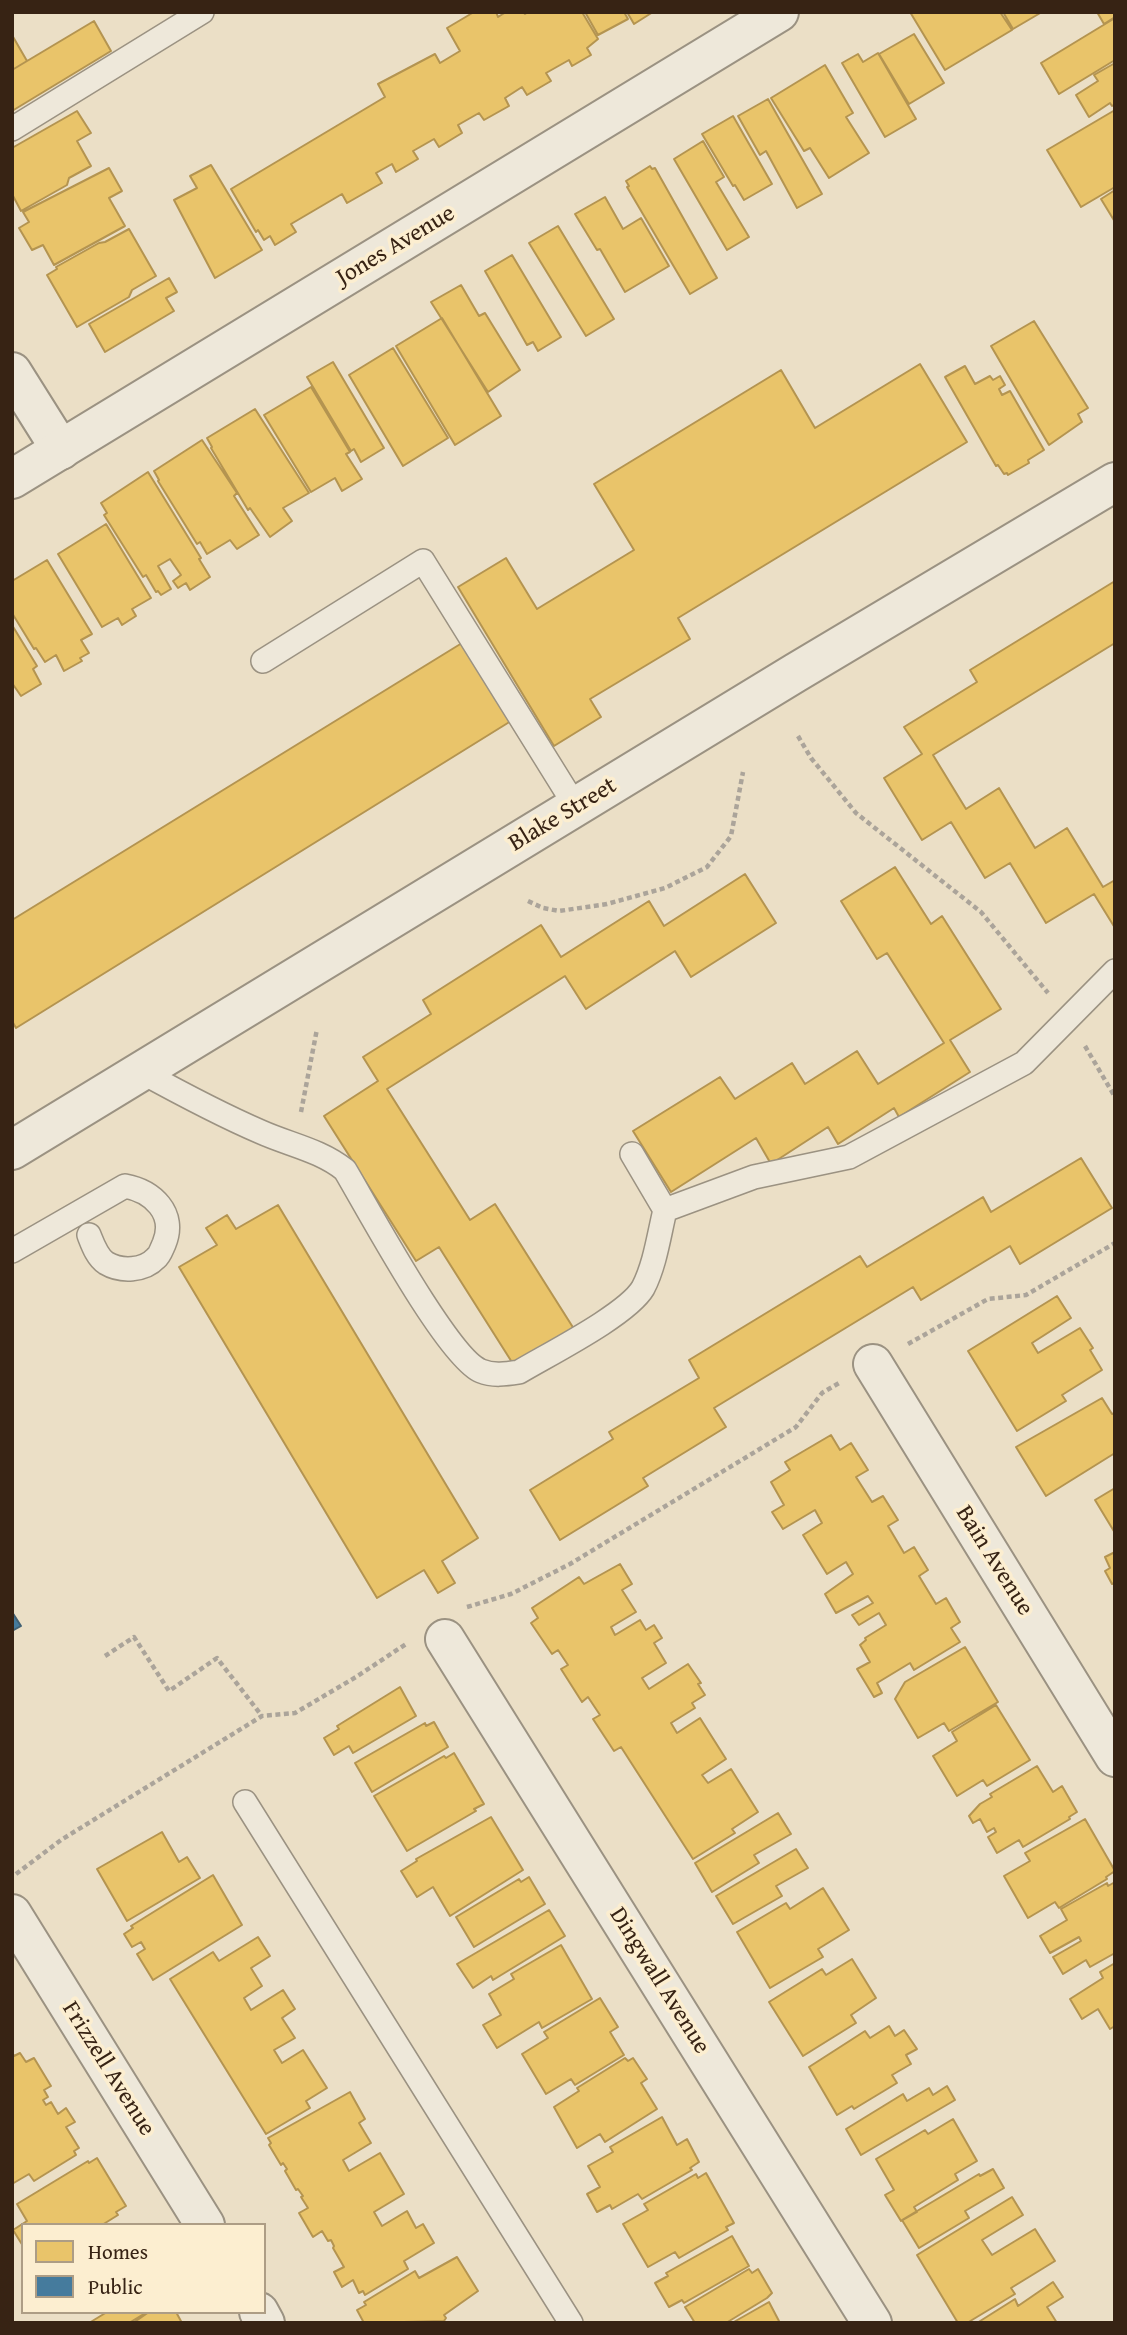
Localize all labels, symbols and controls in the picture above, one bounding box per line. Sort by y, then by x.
street label: Jones Avenue [332,199,460,293]
street label: Blake Street [504,772,622,858]
street label: Bain Avenue [949,1501,1039,1621]
street label: Dingwall Avenue [602,1902,716,2060]
street label: Frizzell Avenue [55,1996,161,2142]
legend [21,2223,266,2314]
text: Homes [88,2236,148,2267]
text: Public [88,2271,143,2302]

